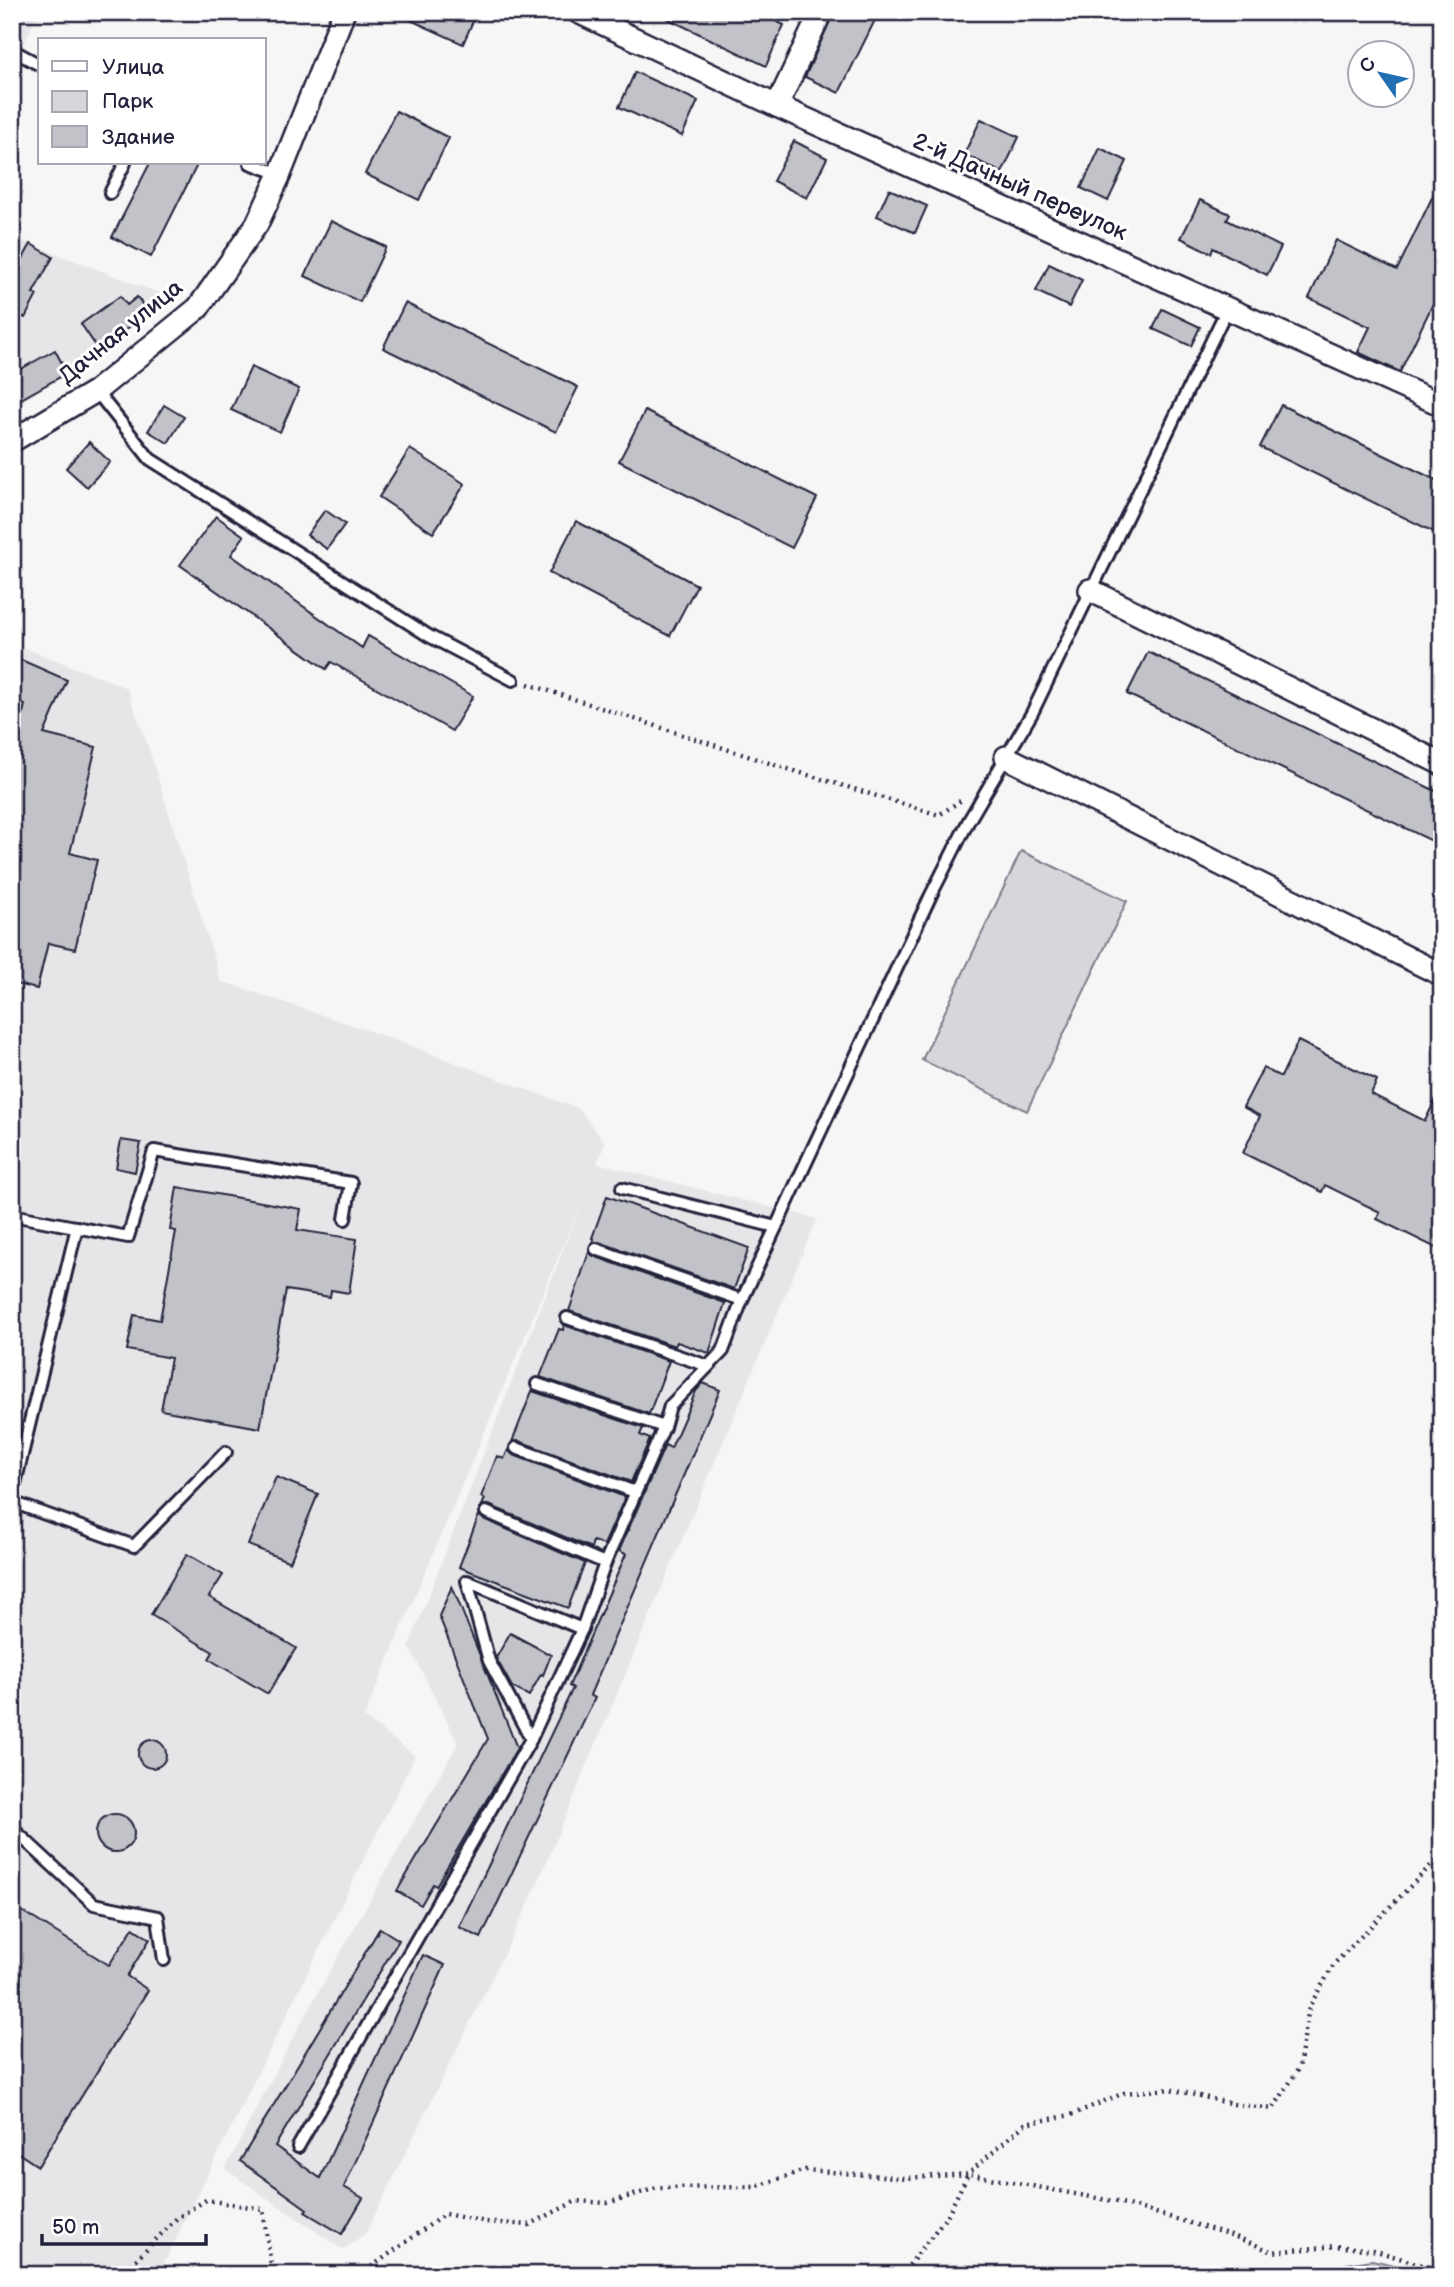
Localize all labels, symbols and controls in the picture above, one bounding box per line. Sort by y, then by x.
legend [38,38,266,164]
north arrow [1346,38,1416,108]
text: С [1355,53,1381,77]
text: Улица [102,55,165,80]
text: Парк [102,89,153,114]
text: Здание [102,125,175,150]
street label: 2-й Дачный переулок [908,127,1132,247]
street label: Дачная улица [54,273,189,390]
scale bar [42,2203,206,2247]
text: 50 m [52,2215,99,2240]

